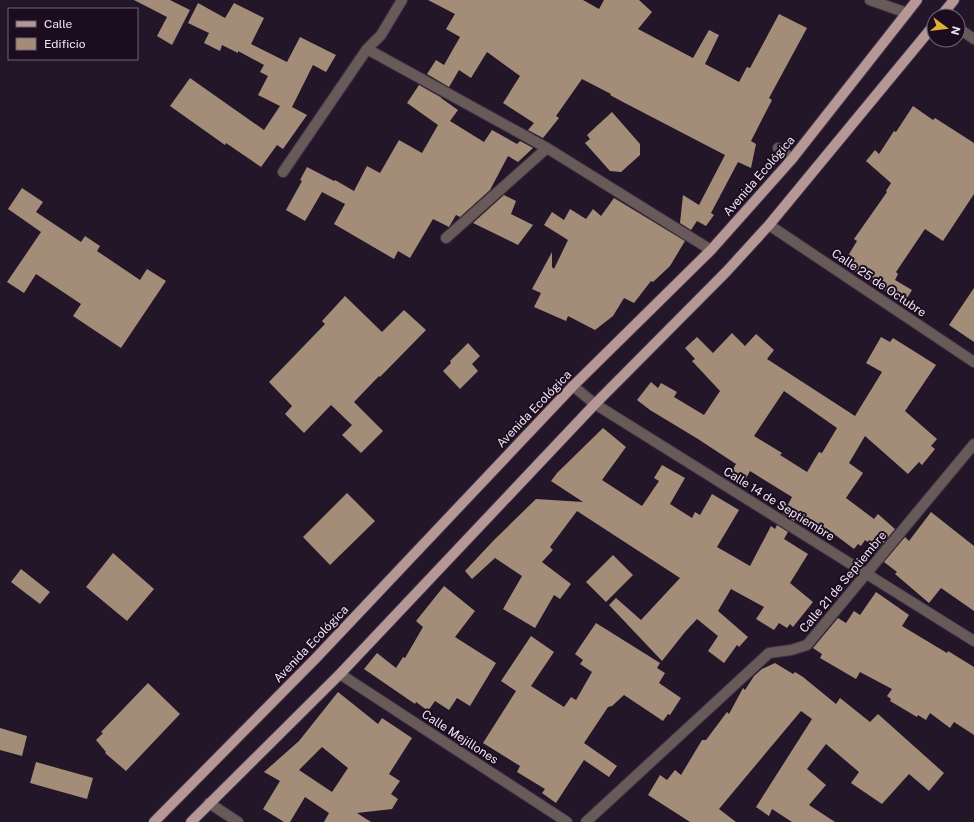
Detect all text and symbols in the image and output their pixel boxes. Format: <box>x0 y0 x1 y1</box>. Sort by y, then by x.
legend <box>8 8 138 60</box>
north arrow <box>926 8 966 48</box>
text: Calle <box>44 17 73 31</box>
text: N <box>949 25 963 36</box>
text: Edificio <box>44 37 86 51</box>
street label: Avenida Ecológica <box>720 133 798 219</box>
street label: Calle 25 de Octubre <box>829 246 929 320</box>
street label: Avenida Ecológica <box>494 368 574 450</box>
street label: Calle 14 de Septiembre <box>721 464 837 544</box>
street label: Calle 21 de Septiembre <box>797 528 890 635</box>
street label: Avenida Ecológica <box>271 603 351 685</box>
street label: Calle Mejillones <box>419 707 501 767</box>

